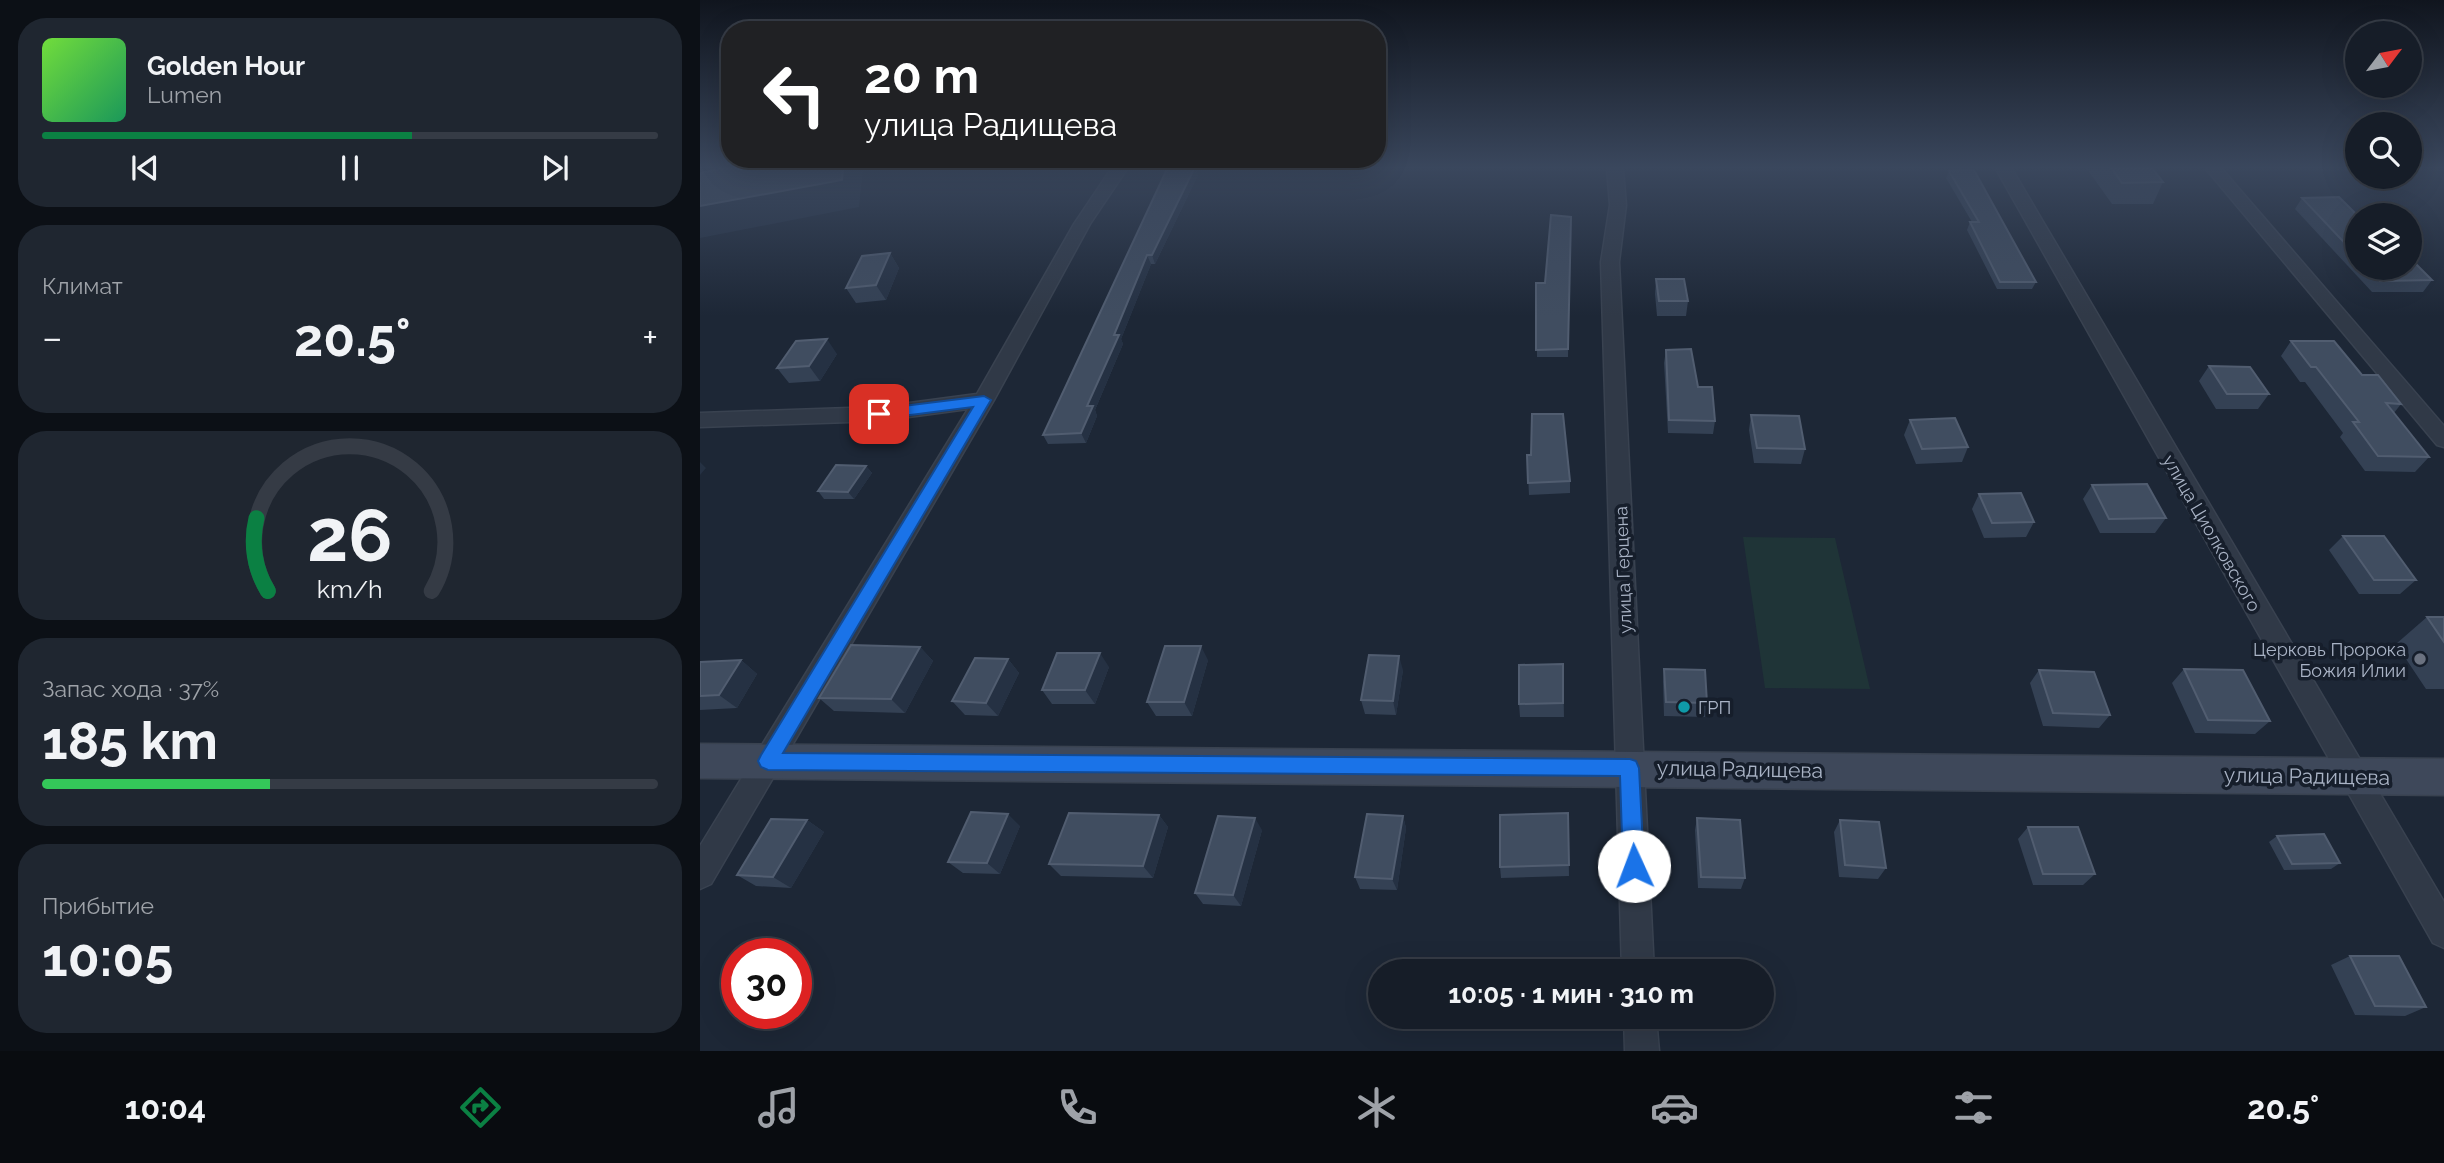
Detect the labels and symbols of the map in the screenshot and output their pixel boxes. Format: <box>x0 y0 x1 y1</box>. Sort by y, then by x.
north arrow <box>2345 21 2422 98</box>
pin <box>849 384 909 444</box>
street label: улица Циолковского <box>2159 451 2265 615</box>
street label: улица Герцена <box>1610 506 1636 634</box>
place label: Церковь Пророка Божия Илии <box>2253 639 2406 681</box>
marker: Церковь Пророка Божия Илии <box>2412 651 2428 667</box>
place label: ГРП <box>1698 697 1731 718</box>
marker: ГРП <box>1676 699 1692 715</box>
street label: улица Радищева <box>1657 755 1823 783</box>
street label: улица Радищева <box>2224 762 2390 790</box>
position arrow <box>1597 829 1671 903</box>
speed limit sign: 30 <box>721 938 812 1029</box>

